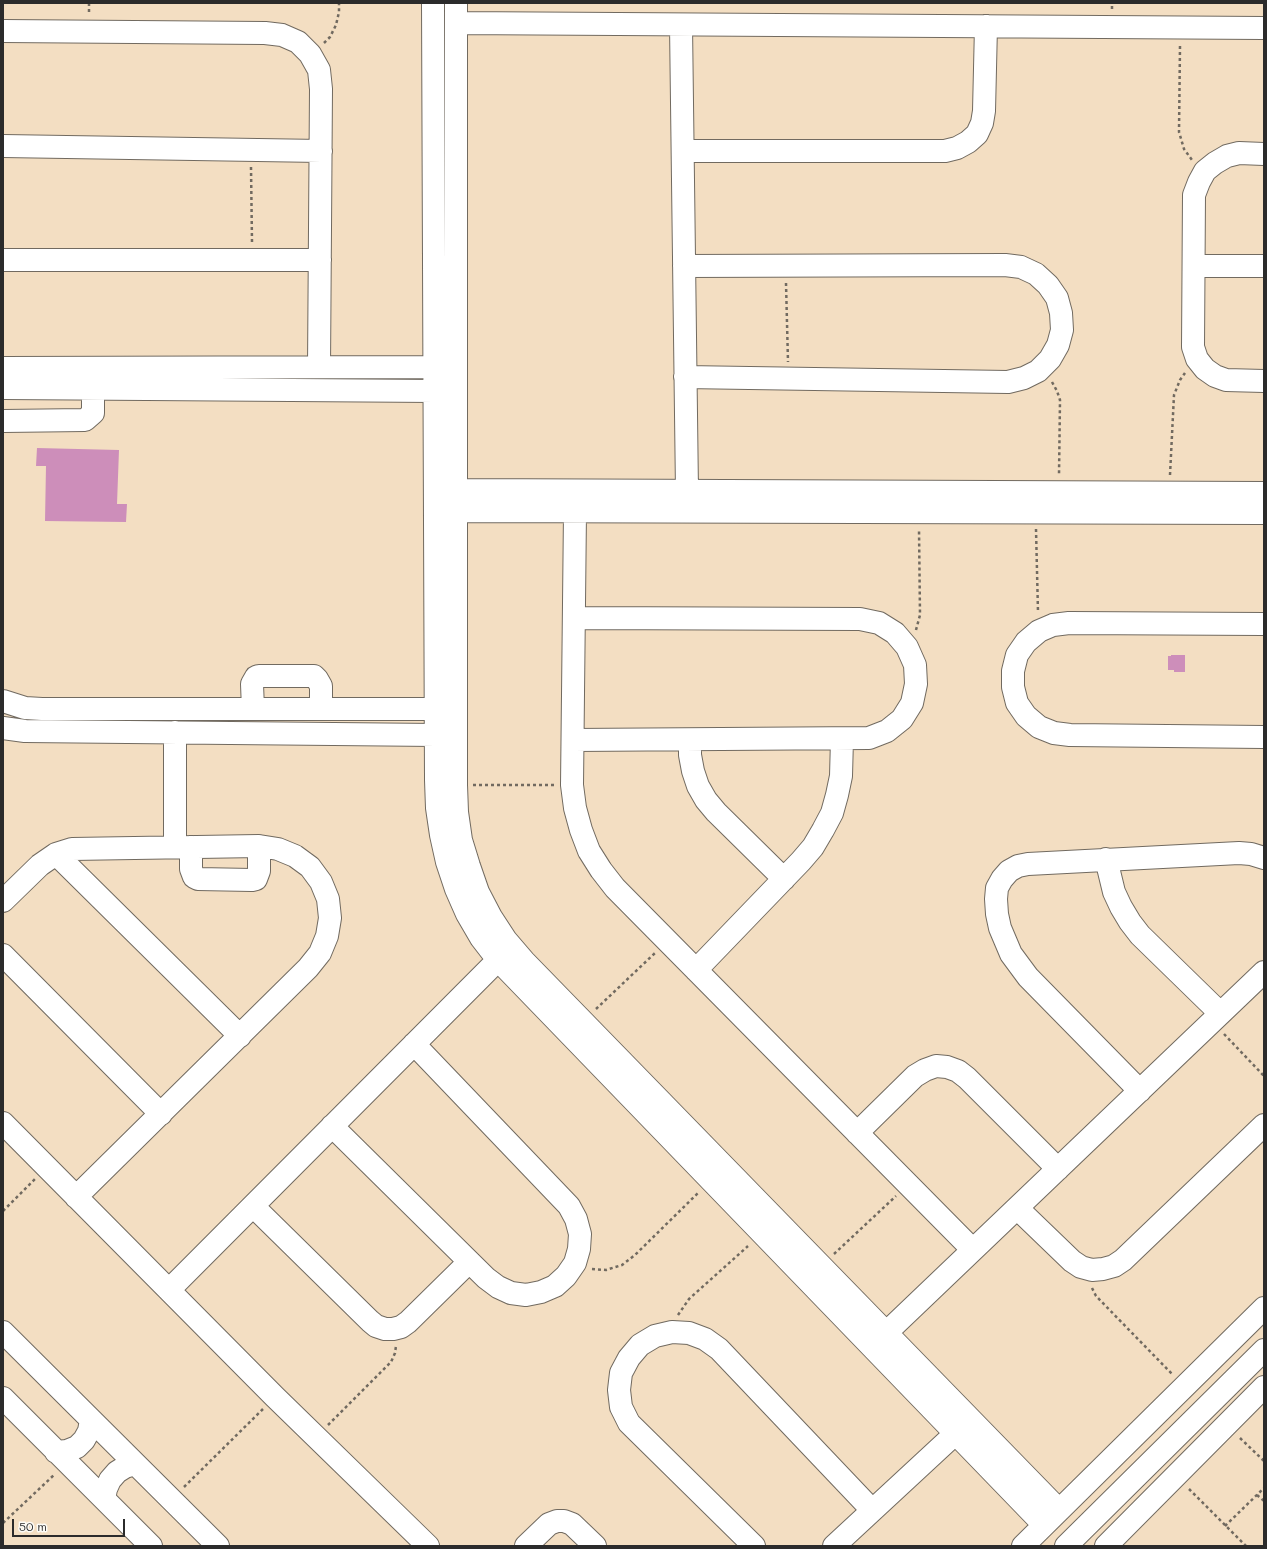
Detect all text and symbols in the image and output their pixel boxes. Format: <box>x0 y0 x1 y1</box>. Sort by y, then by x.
scale bar <box>14 1511 127 1537</box>
text: 50 m <box>19 1518 47 1534</box>

